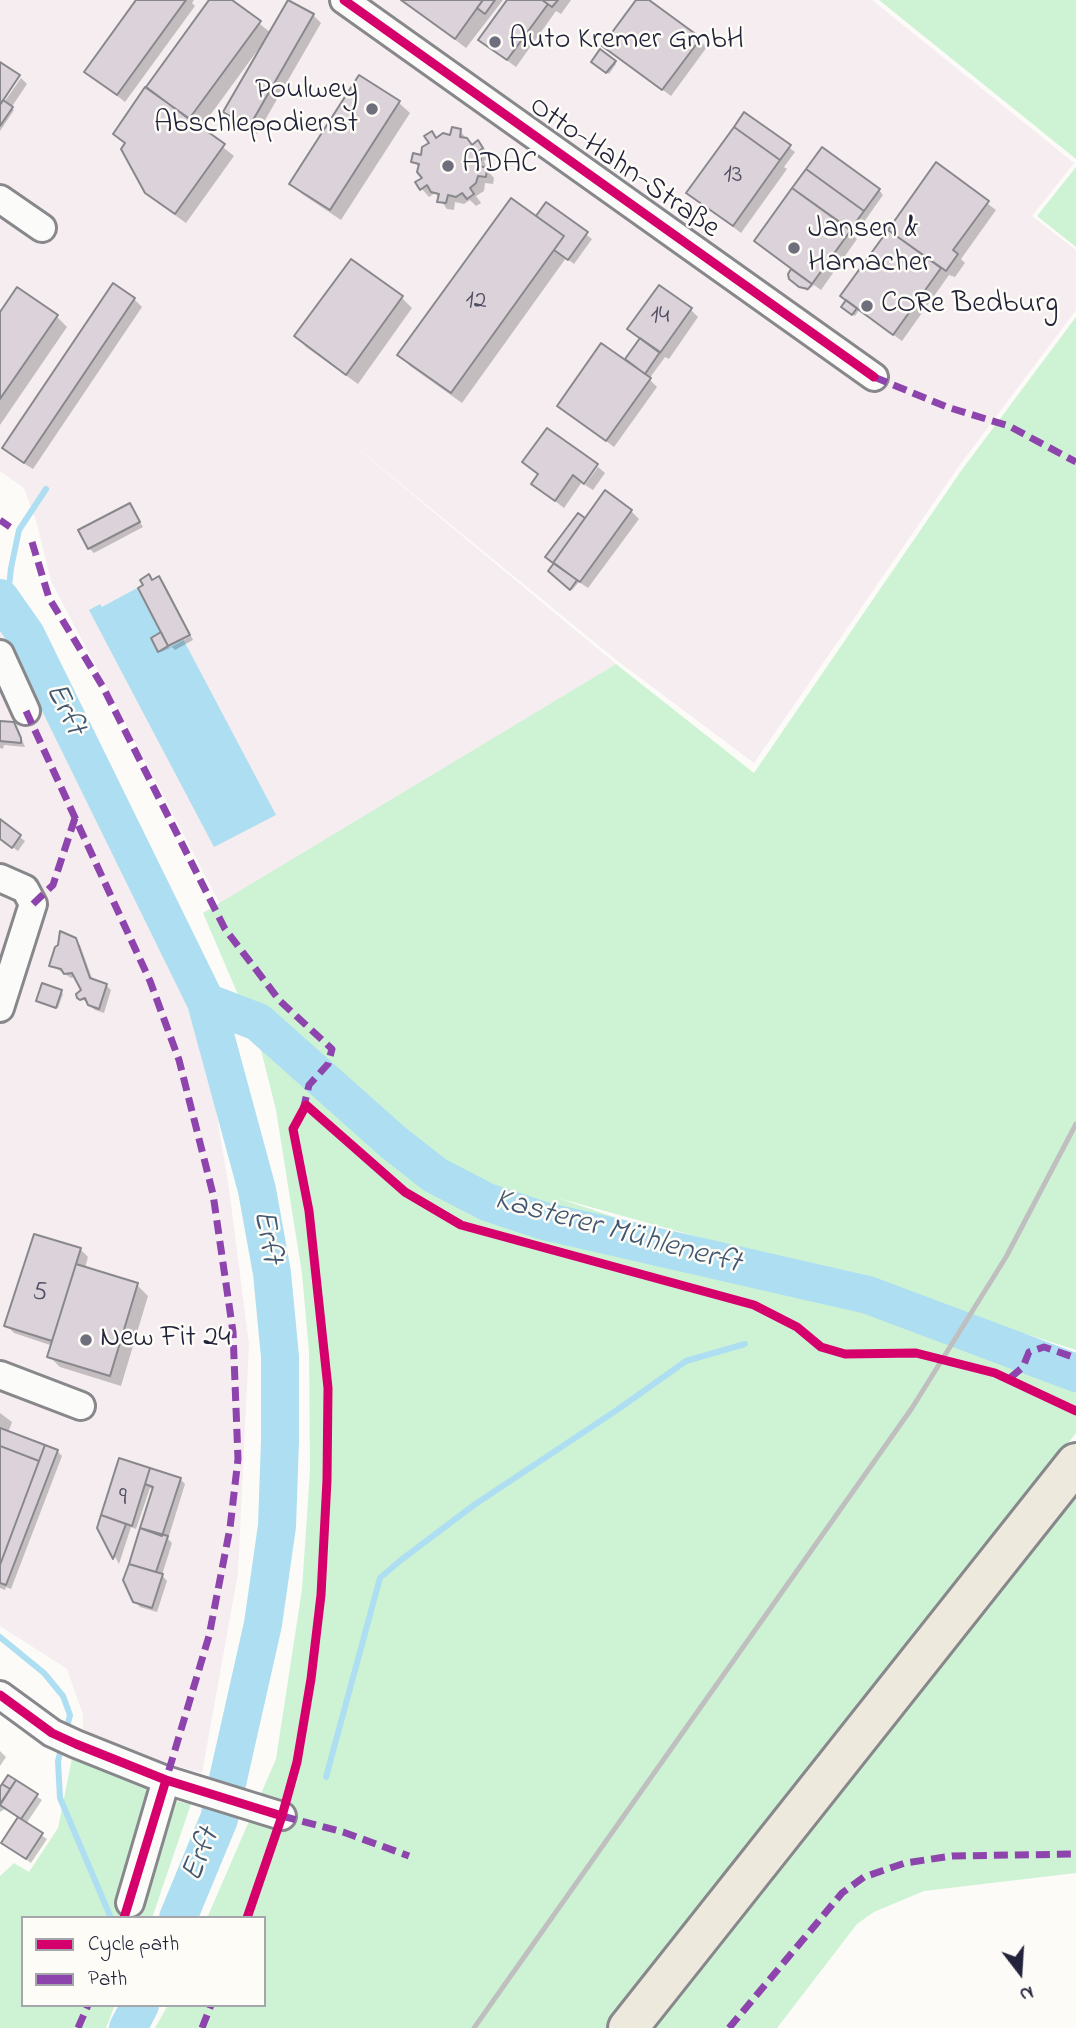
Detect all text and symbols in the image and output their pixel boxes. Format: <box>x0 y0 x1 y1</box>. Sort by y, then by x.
place label: Auto Kremer GmbH <box>509 24 744 60</box>
marker: Auto Kremer GmbH <box>487 34 503 50</box>
place label: Poulwey Abschleppdienst <box>154 74 358 144</box>
street label: Otto-Hahn-Straße <box>521 90 725 248</box>
marker: Poulwey Abschleppdienst <box>364 101 380 117</box>
place label: ADAC <box>462 148 537 184</box>
marker: ADAC <box>440 158 456 174</box>
house number: 13 <box>723 161 743 193</box>
place label: Jansen & Hamacher <box>808 213 931 284</box>
marker: Jansen & Hamacher <box>786 240 802 256</box>
house number: 12 <box>465 287 487 319</box>
place label: CORe Bedburg <box>881 288 1058 324</box>
marker: CORe Bedburg <box>859 298 875 314</box>
house number: 14 <box>651 302 669 334</box>
water label: Erft <box>34 677 92 743</box>
water label: Kasterer Mühlenerft <box>490 1183 744 1285</box>
water label: Erft <box>241 1207 289 1267</box>
house number: 5 <box>33 1279 47 1311</box>
place label: New Fit 24 <box>100 1322 231 1358</box>
marker: New Fit 24 <box>78 1332 94 1348</box>
house number: 9 <box>119 1484 127 1516</box>
water label: Erft <box>175 1824 231 1888</box>
legend <box>21 1916 266 2007</box>
text: Cycle path <box>88 1930 179 1960</box>
north arrow <box>985 1937 1055 2007</box>
text: Path <box>88 1965 127 1995</box>
text: N <box>1016 1978 1036 2007</box>

